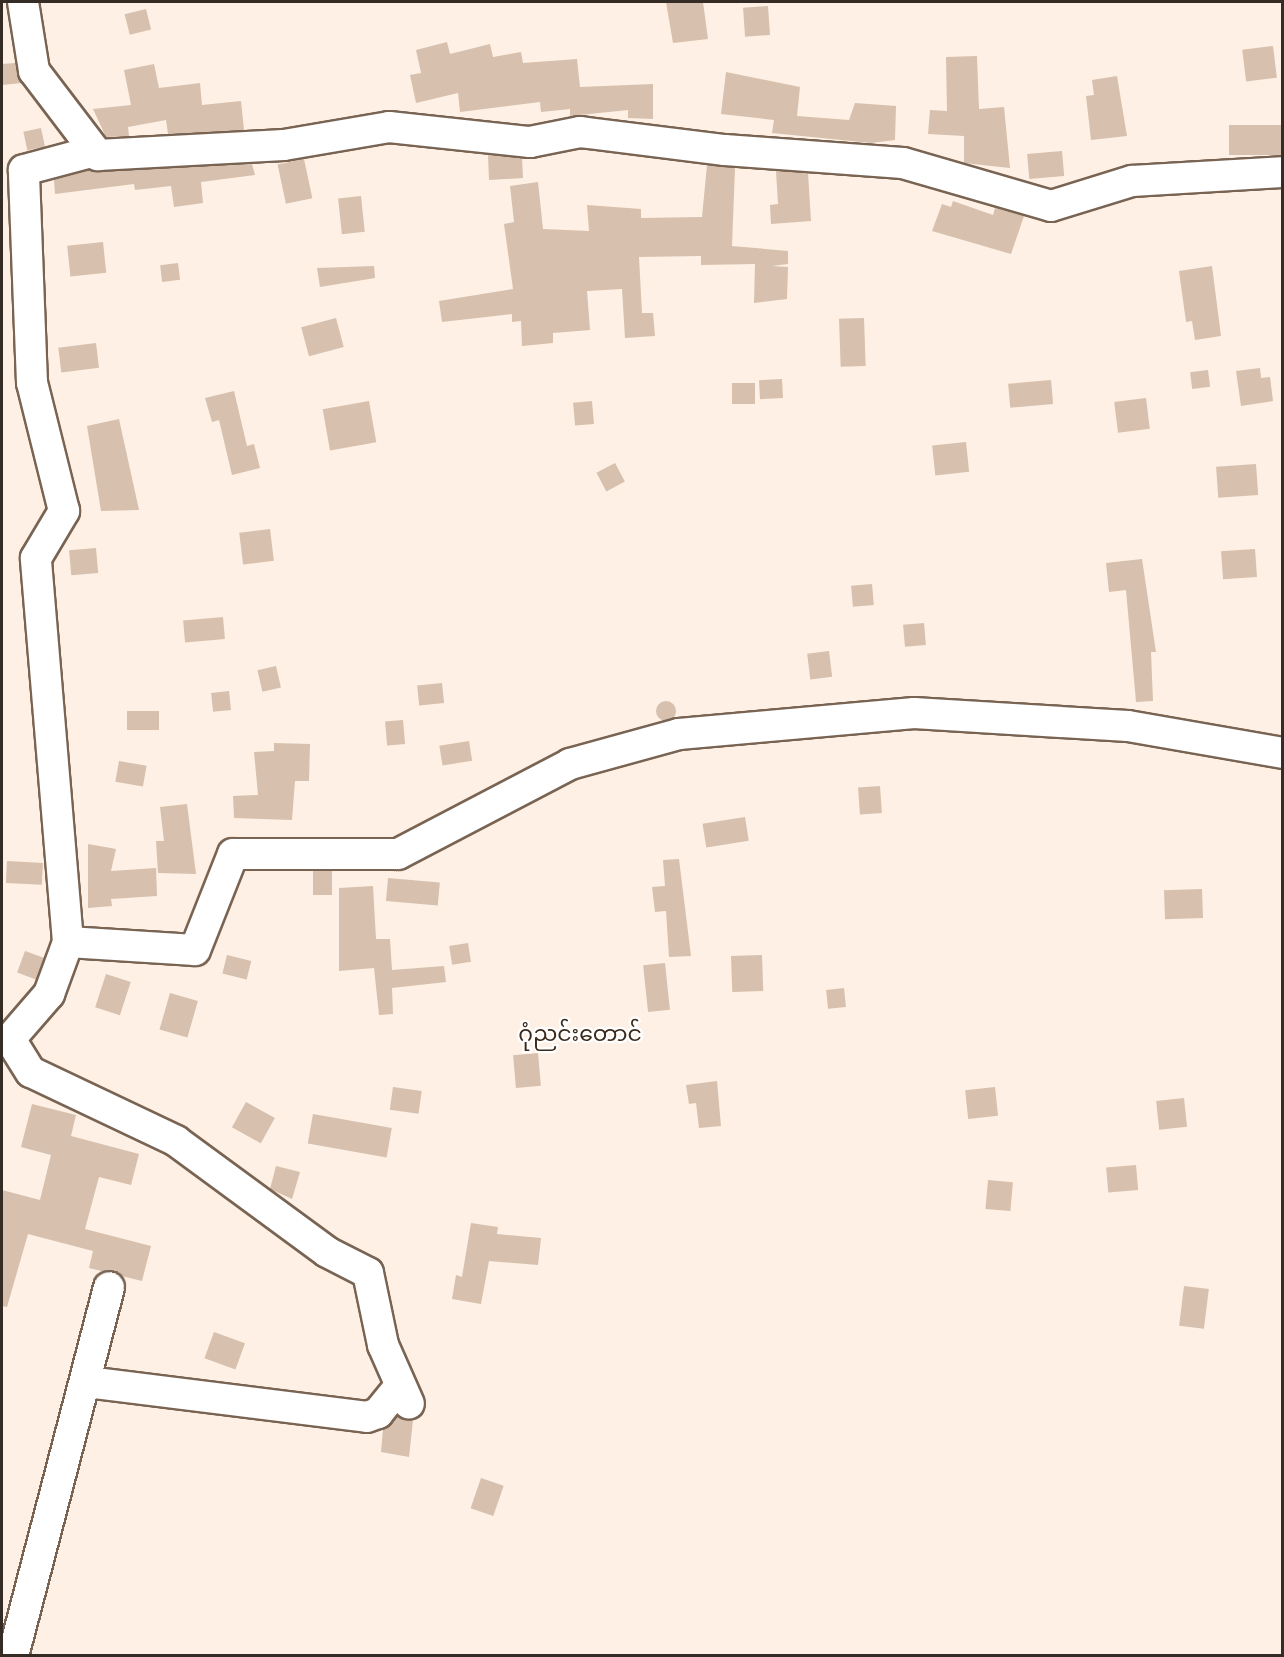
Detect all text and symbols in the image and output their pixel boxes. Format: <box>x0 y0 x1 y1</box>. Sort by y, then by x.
district label: ဂုံညင်းတောင် <box>518 1021 642 1047</box>

